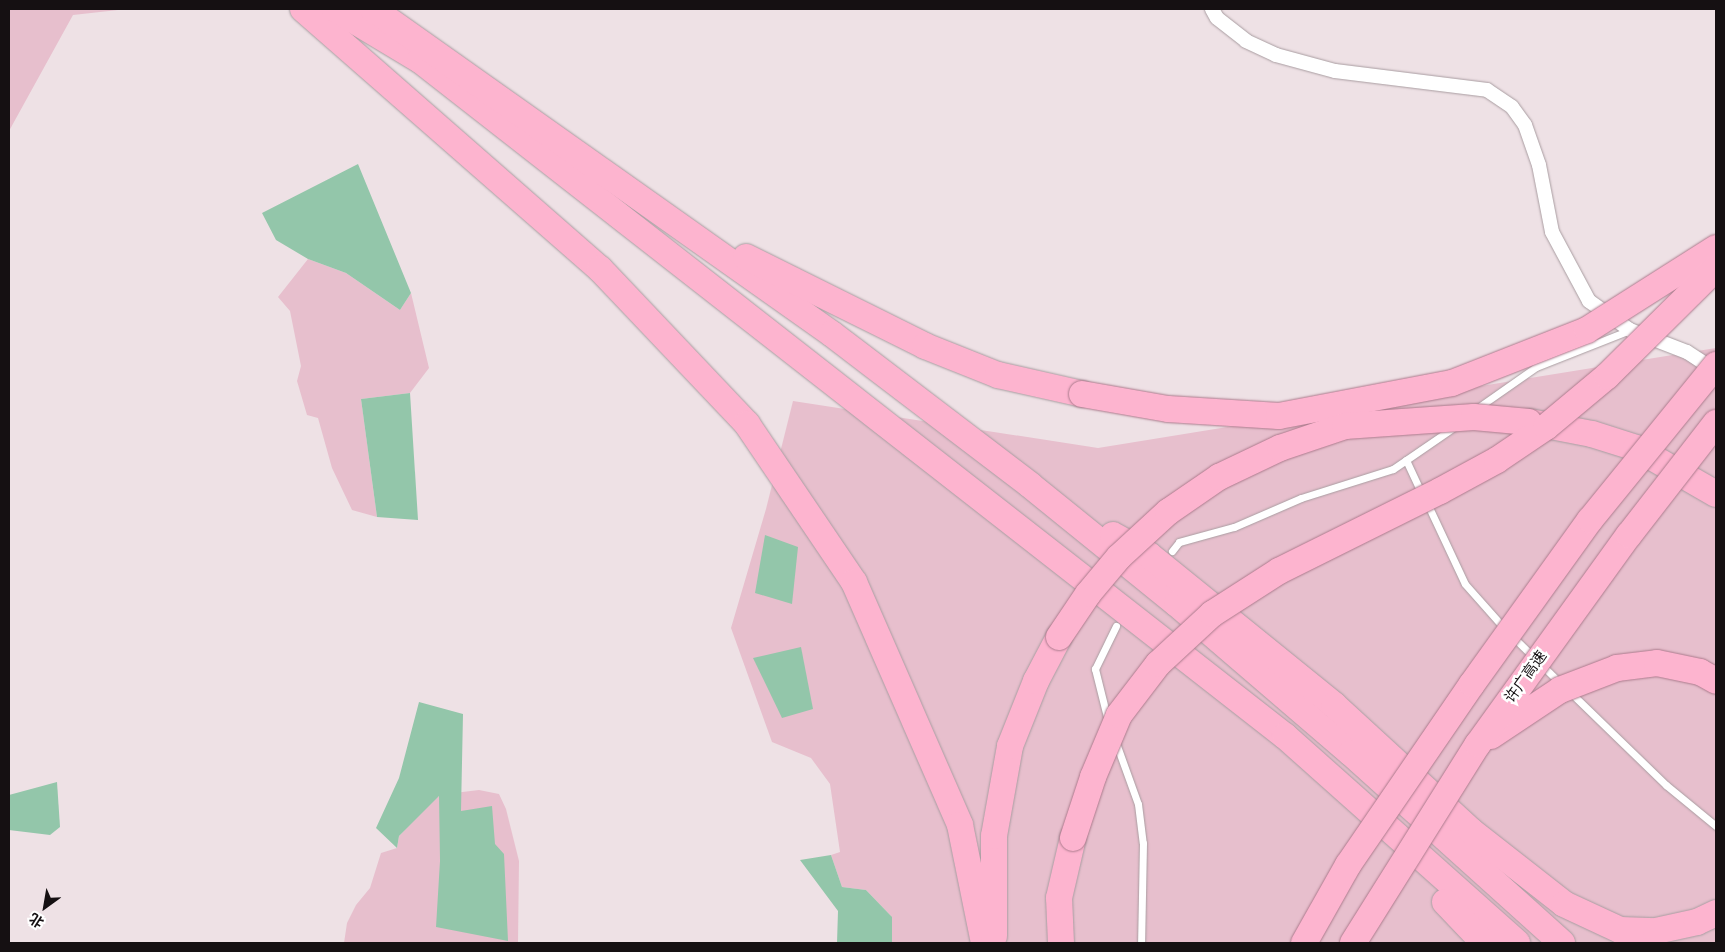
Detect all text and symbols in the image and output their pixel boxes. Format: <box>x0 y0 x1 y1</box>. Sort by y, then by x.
street label: 许广高速 <box>1501 647 1551 707</box>
north arrow <box>20 882 70 932</box>
text: 北 <box>26 909 47 931</box>

